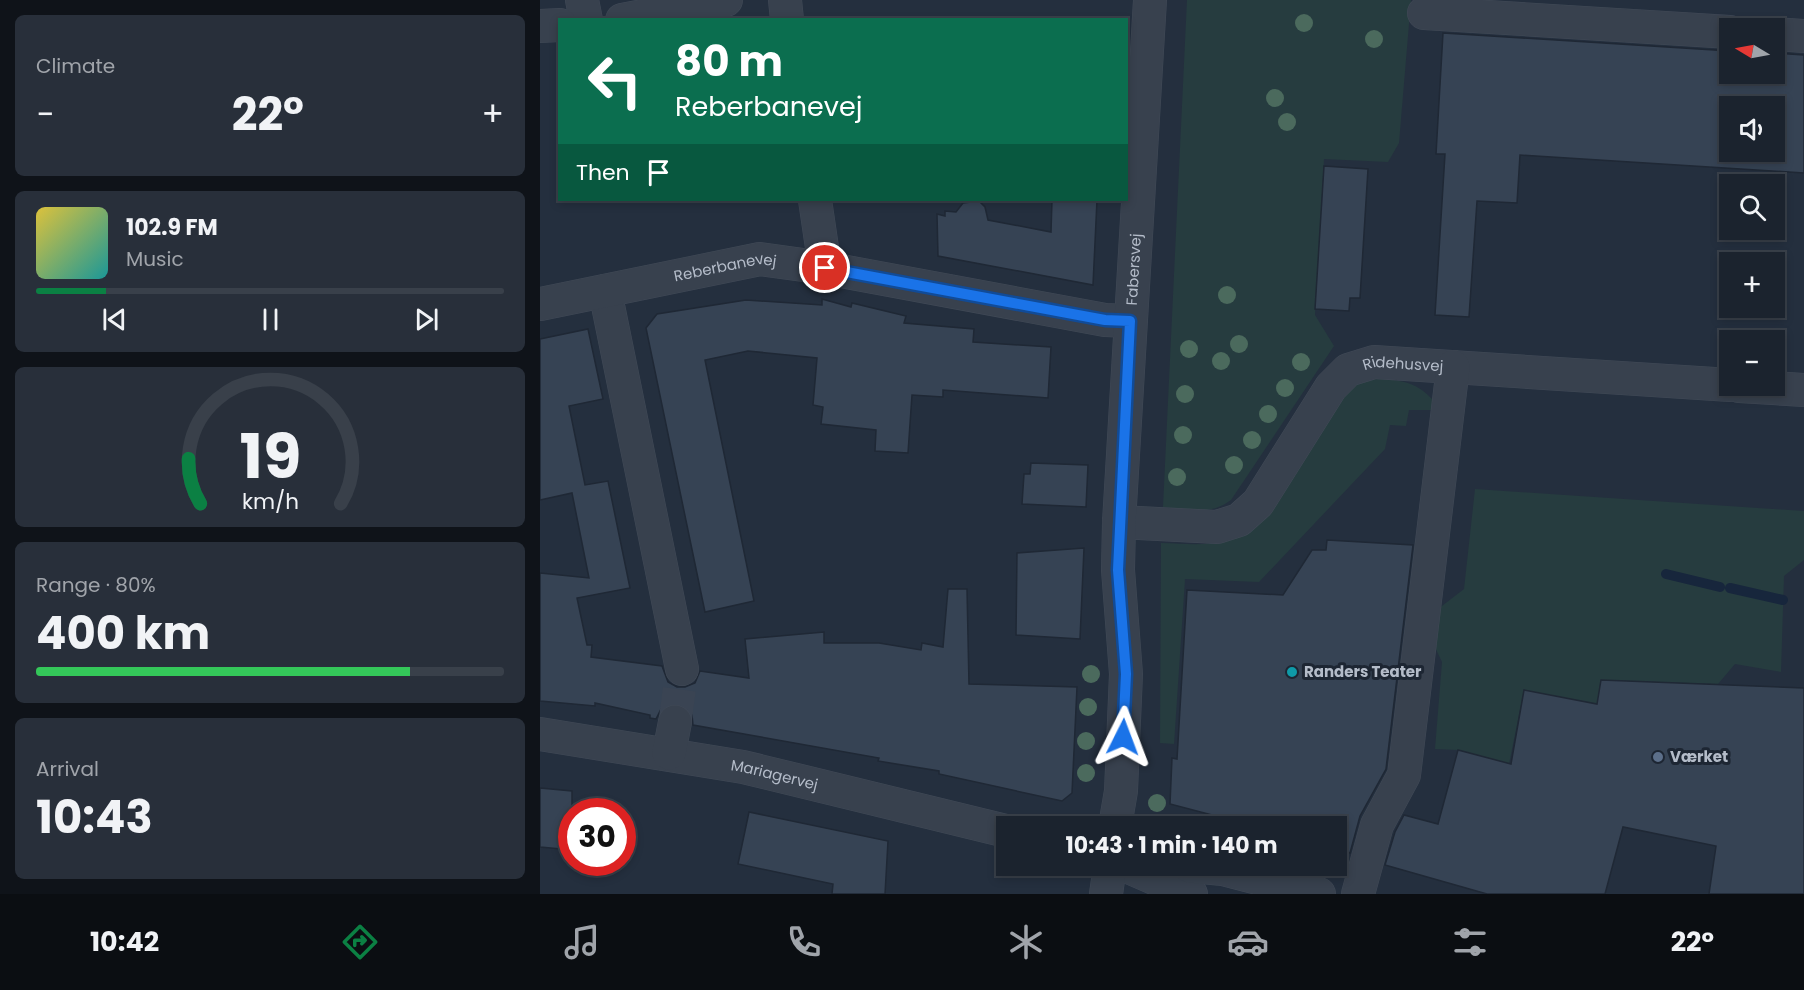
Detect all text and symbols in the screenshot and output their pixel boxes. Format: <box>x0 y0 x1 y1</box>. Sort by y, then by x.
north arrow <box>1719 18 1785 84</box>
map controls <box>1719 18 1785 396</box>
text: 80 m <box>675 32 783 91</box>
icon: left <box>576 42 654 120</box>
text: Climate <box>36 52 115 80</box>
text: 22° <box>232 83 304 146</box>
text: Reberbanevej <box>675 88 862 125</box>
text: − <box>36 91 54 138</box>
text: + <box>481 91 504 138</box>
button: sound <box>1719 96 1785 162</box>
icon: arrive <box>642 156 675 189</box>
text: Then <box>576 157 630 188</box>
button: search <box>1719 174 1785 240</box>
text: 102.9 FM <box>126 212 218 243</box>
street label: Fabersvej <box>1121 233 1146 306</box>
pin <box>799 242 850 293</box>
text: Music <box>126 245 184 273</box>
street label: Reberbanevej <box>672 247 778 286</box>
icon: arrive <box>808 251 841 284</box>
button: + <box>1719 252 1785 318</box>
icon: previous <box>98 303 131 336</box>
icon: pause <box>254 303 287 336</box>
icon: next <box>410 303 443 336</box>
button: − <box>1719 330 1785 396</box>
street label: Ridehusvej <box>1360 351 1444 376</box>
text: 19 <box>239 412 301 500</box>
text: km/h <box>241 486 299 517</box>
text: Range · 80% <box>36 571 156 599</box>
text: 400 km <box>36 602 210 665</box>
place label: Randers Teater <box>1304 661 1422 682</box>
marker: Randers Teater <box>1285 665 1299 679</box>
position arrow <box>1091 705 1155 769</box>
place label: Værket <box>1670 746 1728 767</box>
marker: Værket <box>1651 750 1665 764</box>
street label: Mariagervej <box>729 754 820 795</box>
text: Arrival <box>36 755 99 783</box>
text: 10:43 <box>36 786 153 849</box>
speed limit sign: 30 <box>558 798 636 876</box>
text: 10:43 · 1 min · 140 m <box>1066 830 1277 861</box>
icon: directions <box>339 921 381 963</box>
icon: music <box>561 921 603 963</box>
icon: phone <box>783 921 825 963</box>
icon: climate <box>1005 921 1047 963</box>
icon: car <box>1227 921 1269 963</box>
icon: filters <box>1449 921 1491 963</box>
text: 10:42 <box>90 923 159 960</box>
text: 22° <box>1671 923 1714 960</box>

